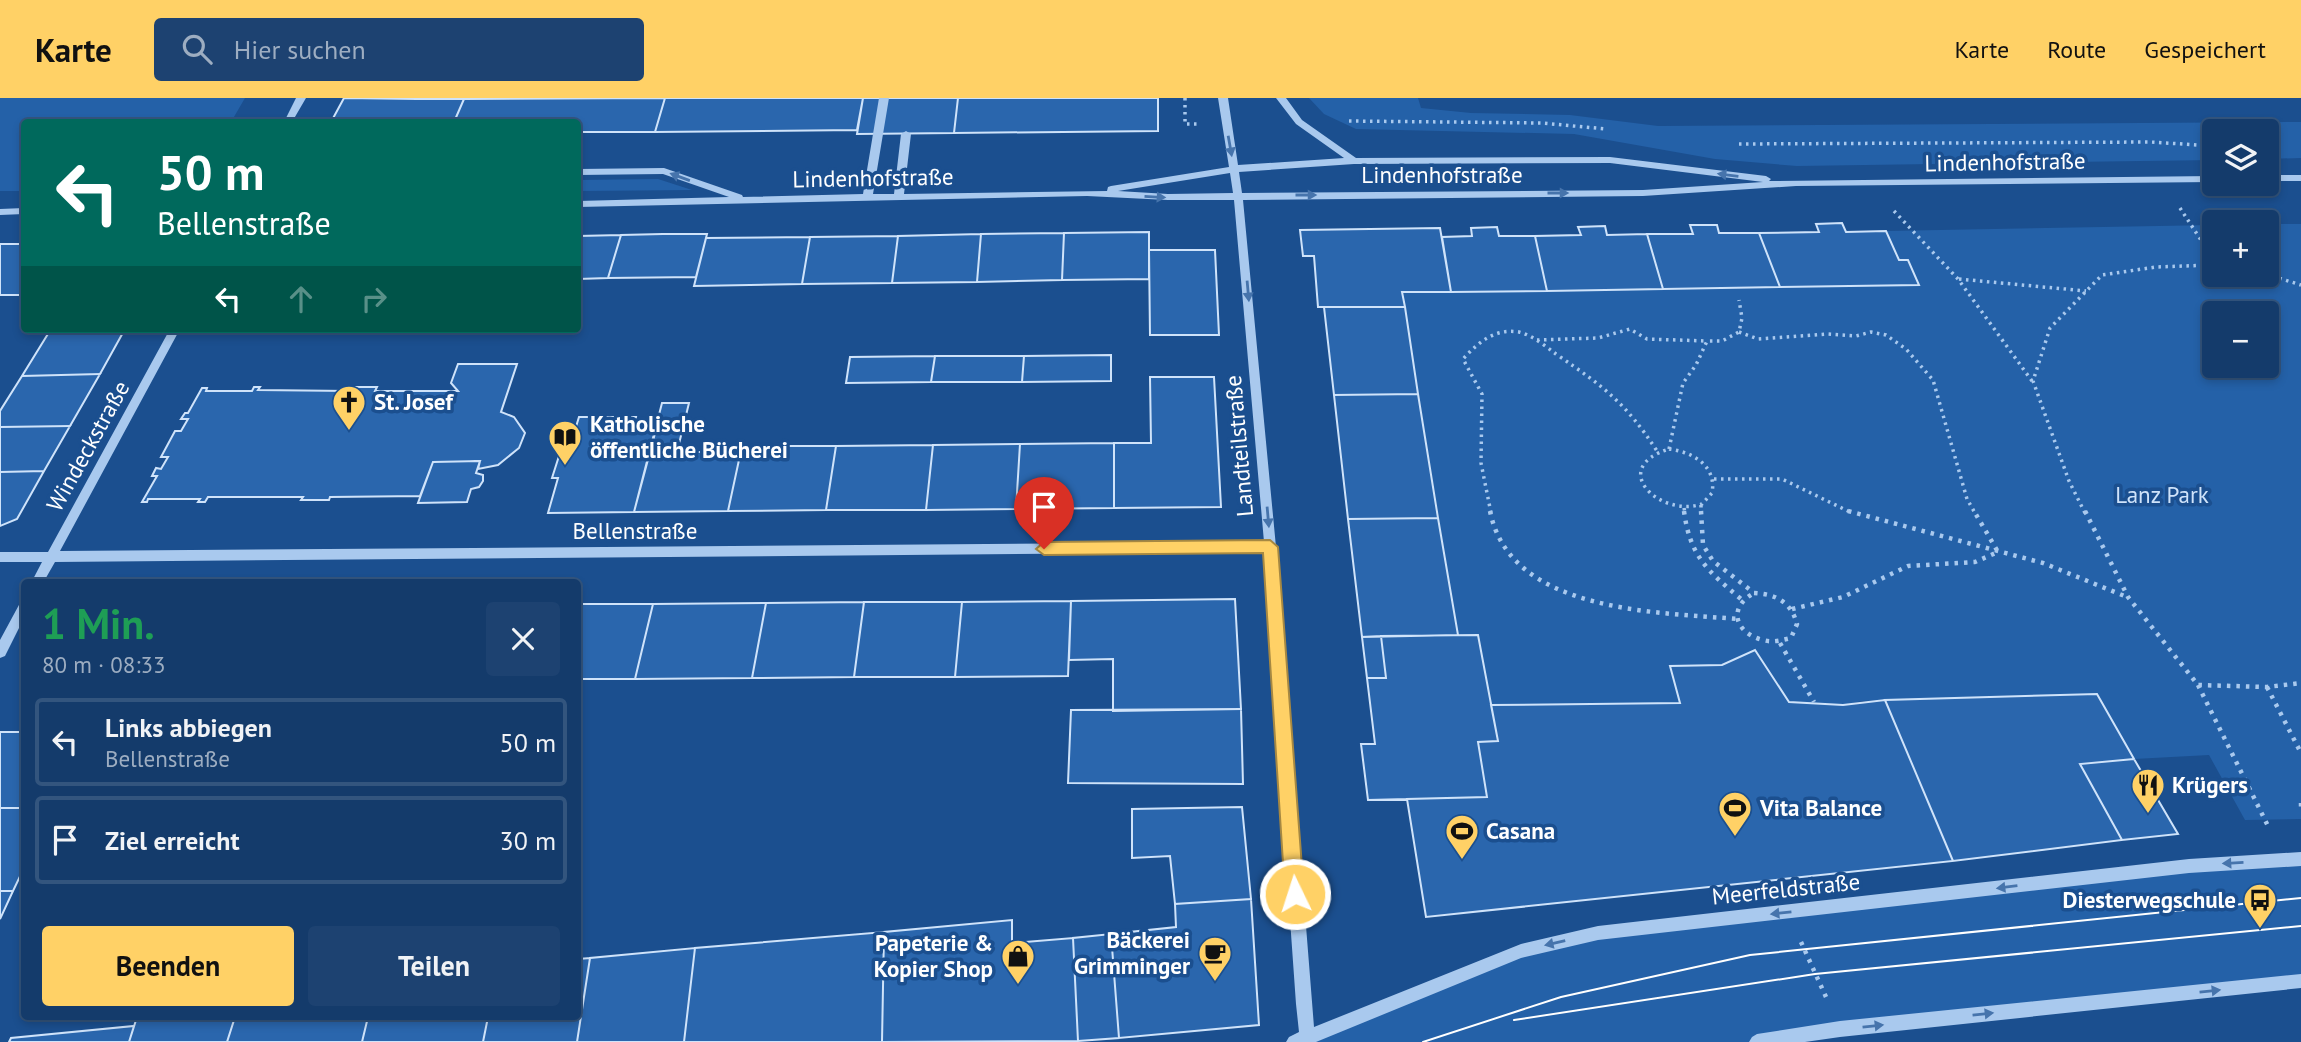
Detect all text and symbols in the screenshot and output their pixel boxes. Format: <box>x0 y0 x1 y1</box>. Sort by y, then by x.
search box <box>154 18 644 81</box>
text: Karte <box>35 28 112 71</box>
icon: search <box>178 30 216 68</box>
text: Hier suchen <box>234 33 366 66</box>
text: Karte <box>1954 34 2009 65</box>
text: Route <box>2047 34 2106 65</box>
text: Gespeichert <box>2144 34 2266 65</box>
map controls <box>2202 119 2279 378</box>
button: layers <box>2202 119 2279 196</box>
one-way arrow <box>1225 135 1236 157</box>
text: 50 m <box>157 140 264 204</box>
street label: Lindenhofstraße <box>1924 146 2086 177</box>
icon: left <box>42 147 133 238</box>
street label: Lindenhofstraße <box>1361 160 1523 189</box>
street label: Lindenhofstraße <box>792 162 954 193</box>
one-way arrow <box>1717 169 1739 180</box>
one-way arrow <box>670 171 691 182</box>
one-way arrow <box>1547 187 1569 199</box>
one-way arrow <box>1295 189 1317 201</box>
one-way arrow <box>1144 191 1166 202</box>
text: Bellenstraße <box>157 202 331 244</box>
button: + <box>2202 210 2279 287</box>
icon: left <box>209 280 247 318</box>
icon: ahead <box>282 280 320 318</box>
icon: right <box>355 280 393 318</box>
one-way arrow <box>1243 280 1254 302</box>
button: − <box>2202 301 2279 378</box>
street label: Landteilstraße <box>1218 374 1259 518</box>
street label: Windeckstraße <box>40 375 135 516</box>
church icon: St. Josef <box>330 383 368 432</box>
place label: St. Josef <box>374 387 455 416</box>
place label: Katholische öffentliche Bücherei <box>590 409 788 464</box>
library icon: Katholische öffentliche Bücherei <box>546 418 584 467</box>
pin <box>1014 477 1074 549</box>
park label: Lanz Park <box>2115 480 2209 509</box>
icon: arrive <box>1025 488 1063 526</box>
one-way arrow <box>1263 506 1274 528</box>
street label: Bellenstraße <box>573 516 697 545</box>
text: 1 Min. <box>42 596 155 651</box>
button: close <box>486 602 560 676</box>
text: 80 m · 08:33 <box>42 650 166 679</box>
text: Links abbiegen <box>105 711 272 744</box>
icon: left <box>46 723 84 761</box>
text: 50 m <box>500 726 556 759</box>
text: Bellenstraße <box>105 744 230 773</box>
restaurant icon: Krügers <box>2129 766 2167 815</box>
place label: Krügers <box>2172 770 2248 799</box>
sports icon: Vita Balance <box>1716 789 1754 838</box>
place label: Vita Balance <box>1759 793 1882 822</box>
sports icon: Casana <box>1443 812 1481 861</box>
place label: Casana <box>1486 816 1555 845</box>
icon: arrive <box>46 821 84 859</box>
text: Ziel erreicht <box>105 824 240 857</box>
text: 30 m <box>500 824 556 857</box>
position arrow <box>1258 857 1332 931</box>
one-way arrow <box>2222 858 2244 869</box>
street label: Meerfeldstraße <box>1710 866 1862 911</box>
one-way arrow <box>1996 881 2018 892</box>
bus stop icon: Diesterwegschule <box>2241 881 2279 930</box>
place label: Diesterwegschule <box>2063 885 2236 914</box>
one-way arrow <box>1769 907 1791 918</box>
place label: Bäckerei Grimminger <box>1074 925 1191 980</box>
button: Beenden <box>42 926 294 1006</box>
button: Teilen <box>308 926 560 1006</box>
place label: Papeterie & Kopier Shop <box>874 928 993 983</box>
cafe icon: Bäckerei Grimminger <box>1196 934 1234 983</box>
shop icon: Papeterie & Kopier Shop <box>999 937 1037 986</box>
one-way arrow <box>1544 938 1566 949</box>
one-way arrow <box>2199 985 2221 996</box>
one-way arrow <box>1973 1008 1995 1019</box>
one-way arrow <box>1862 1020 1884 1031</box>

